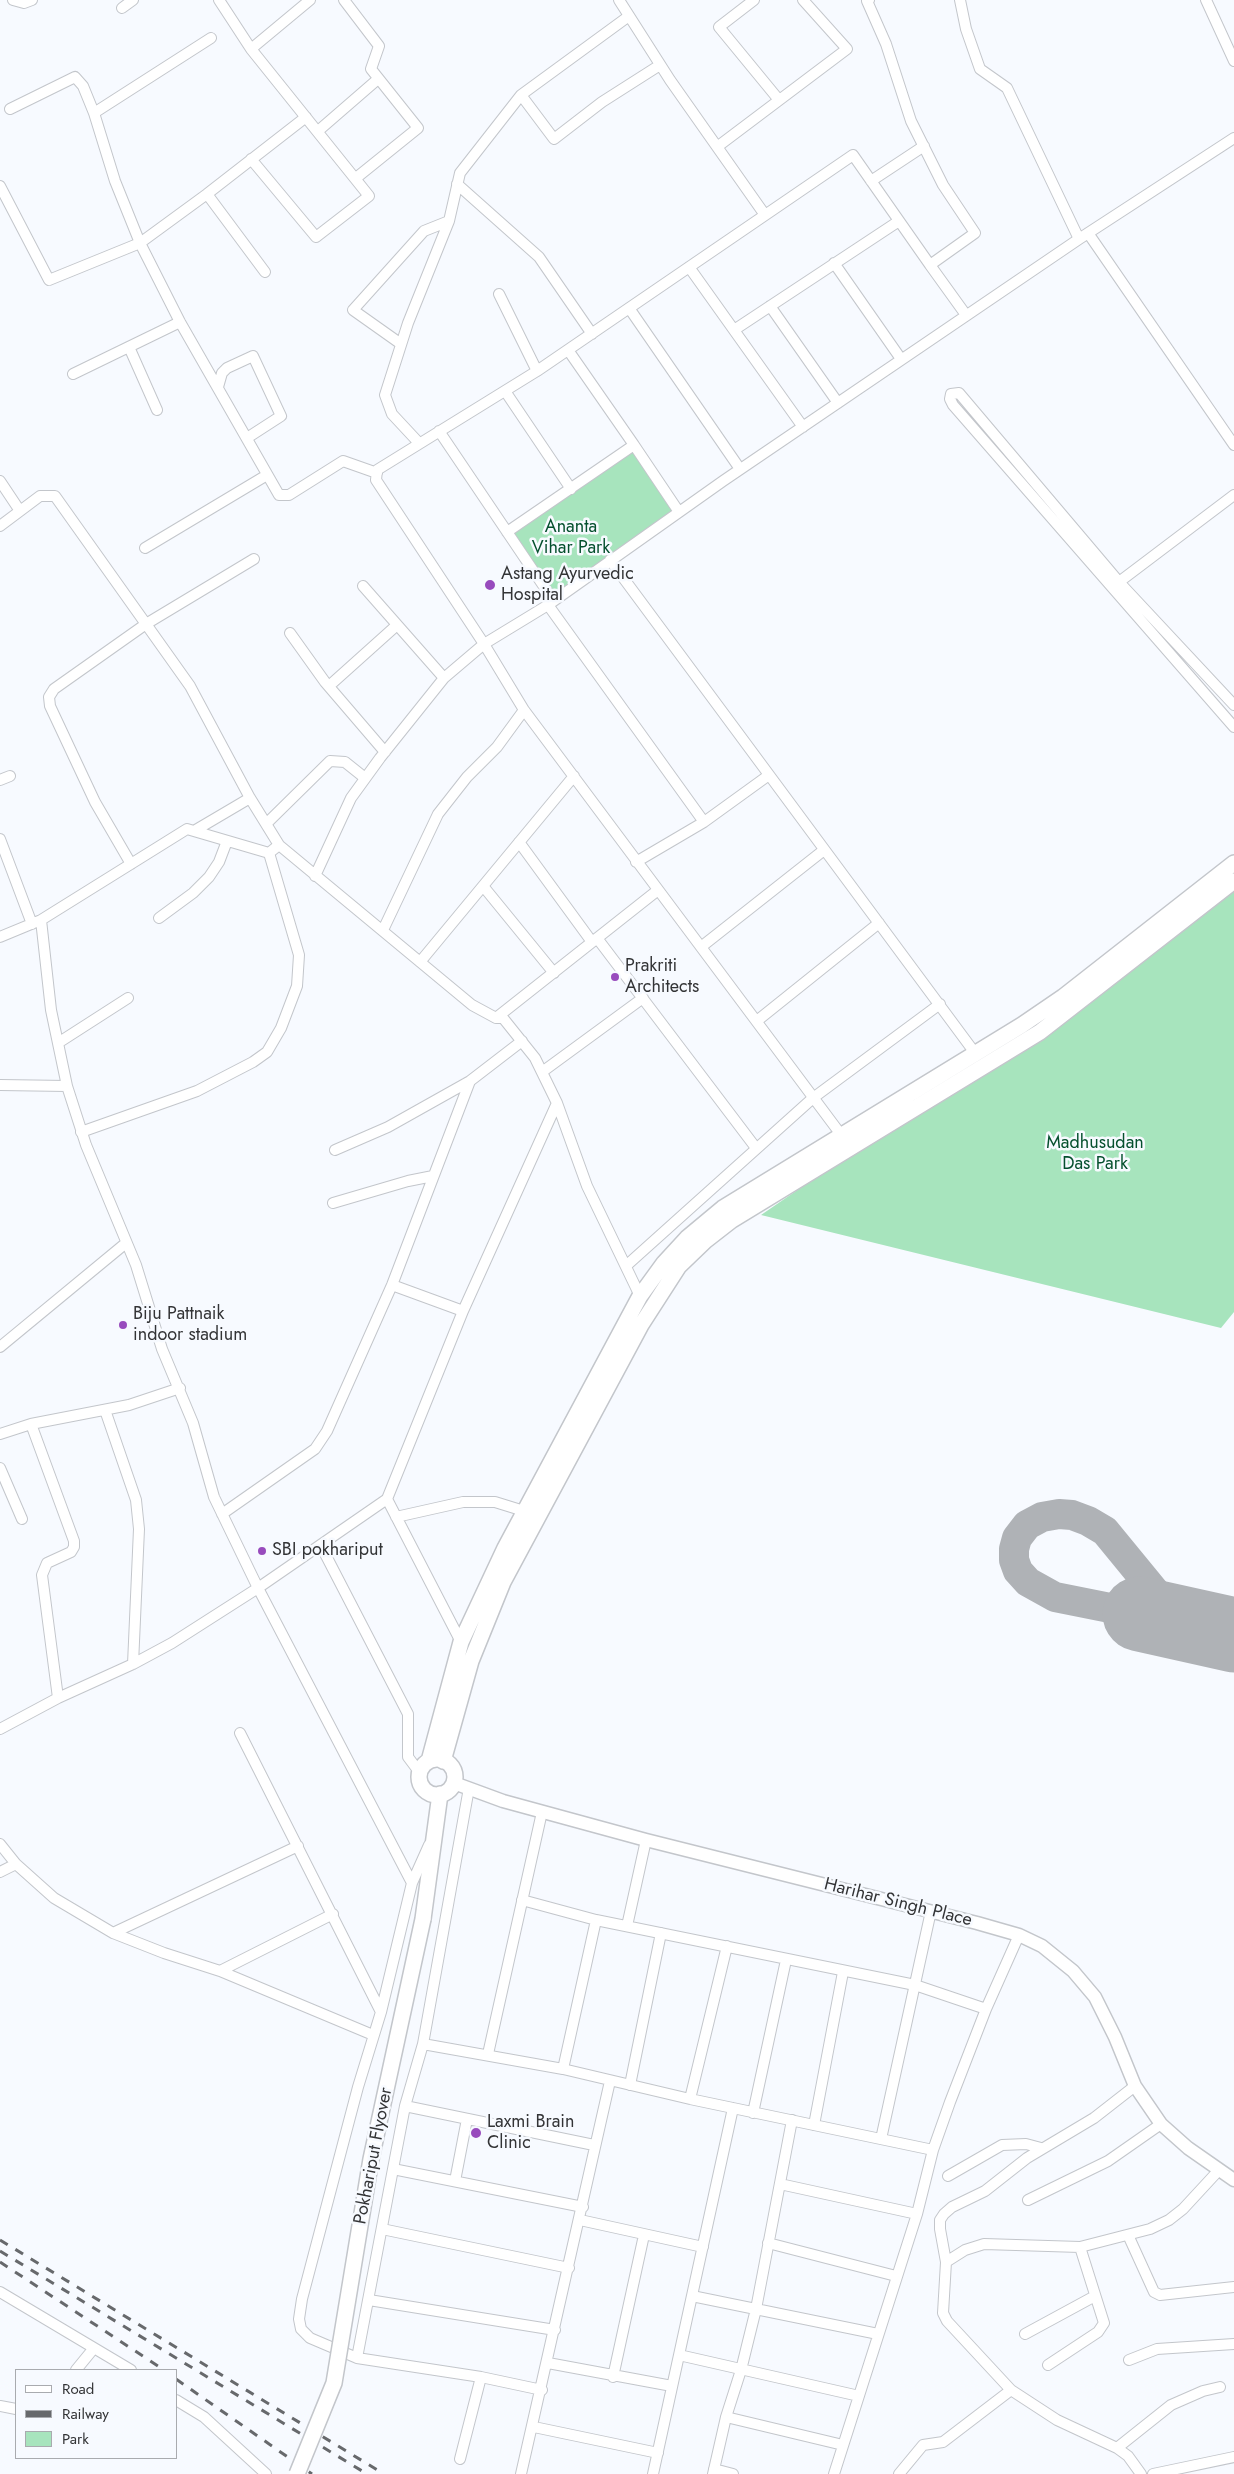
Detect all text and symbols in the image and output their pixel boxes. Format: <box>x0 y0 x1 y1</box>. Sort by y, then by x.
park label: Ananta Vihar Park <box>532 517 610 560</box>
place label: Astang Ayurvedic Hospital <box>501 564 634 606</box>
marker: Astang Ayurvedic Hospital <box>483 578 497 592</box>
place label: Prakriti Architects <box>625 956 699 999</box>
marker: Prakriti Architects <box>609 971 621 983</box>
park label: Madhusudan Das Park <box>1046 1133 1144 1176</box>
place label: Biju Pattnaik indoor stadium <box>133 1304 247 1346</box>
marker: Biju Pattnaik indoor stadium <box>117 1319 129 1331</box>
place label: SBI pokhariput <box>272 1540 383 1562</box>
marker: SBI pokhariput <box>256 1545 268 1557</box>
street label: Harihar Singh Place <box>822 1874 974 1932</box>
street label: Pokhariput Flyover <box>350 2086 398 2226</box>
place label: Laxmi Brain Clinic <box>487 2112 574 2154</box>
marker: Laxmi Brain Clinic <box>469 2126 483 2140</box>
legend <box>15 2369 178 2459</box>
text: Road <box>62 2378 94 2400</box>
text: Railway <box>62 2403 109 2425</box>
text: Park <box>62 2428 89 2450</box>

